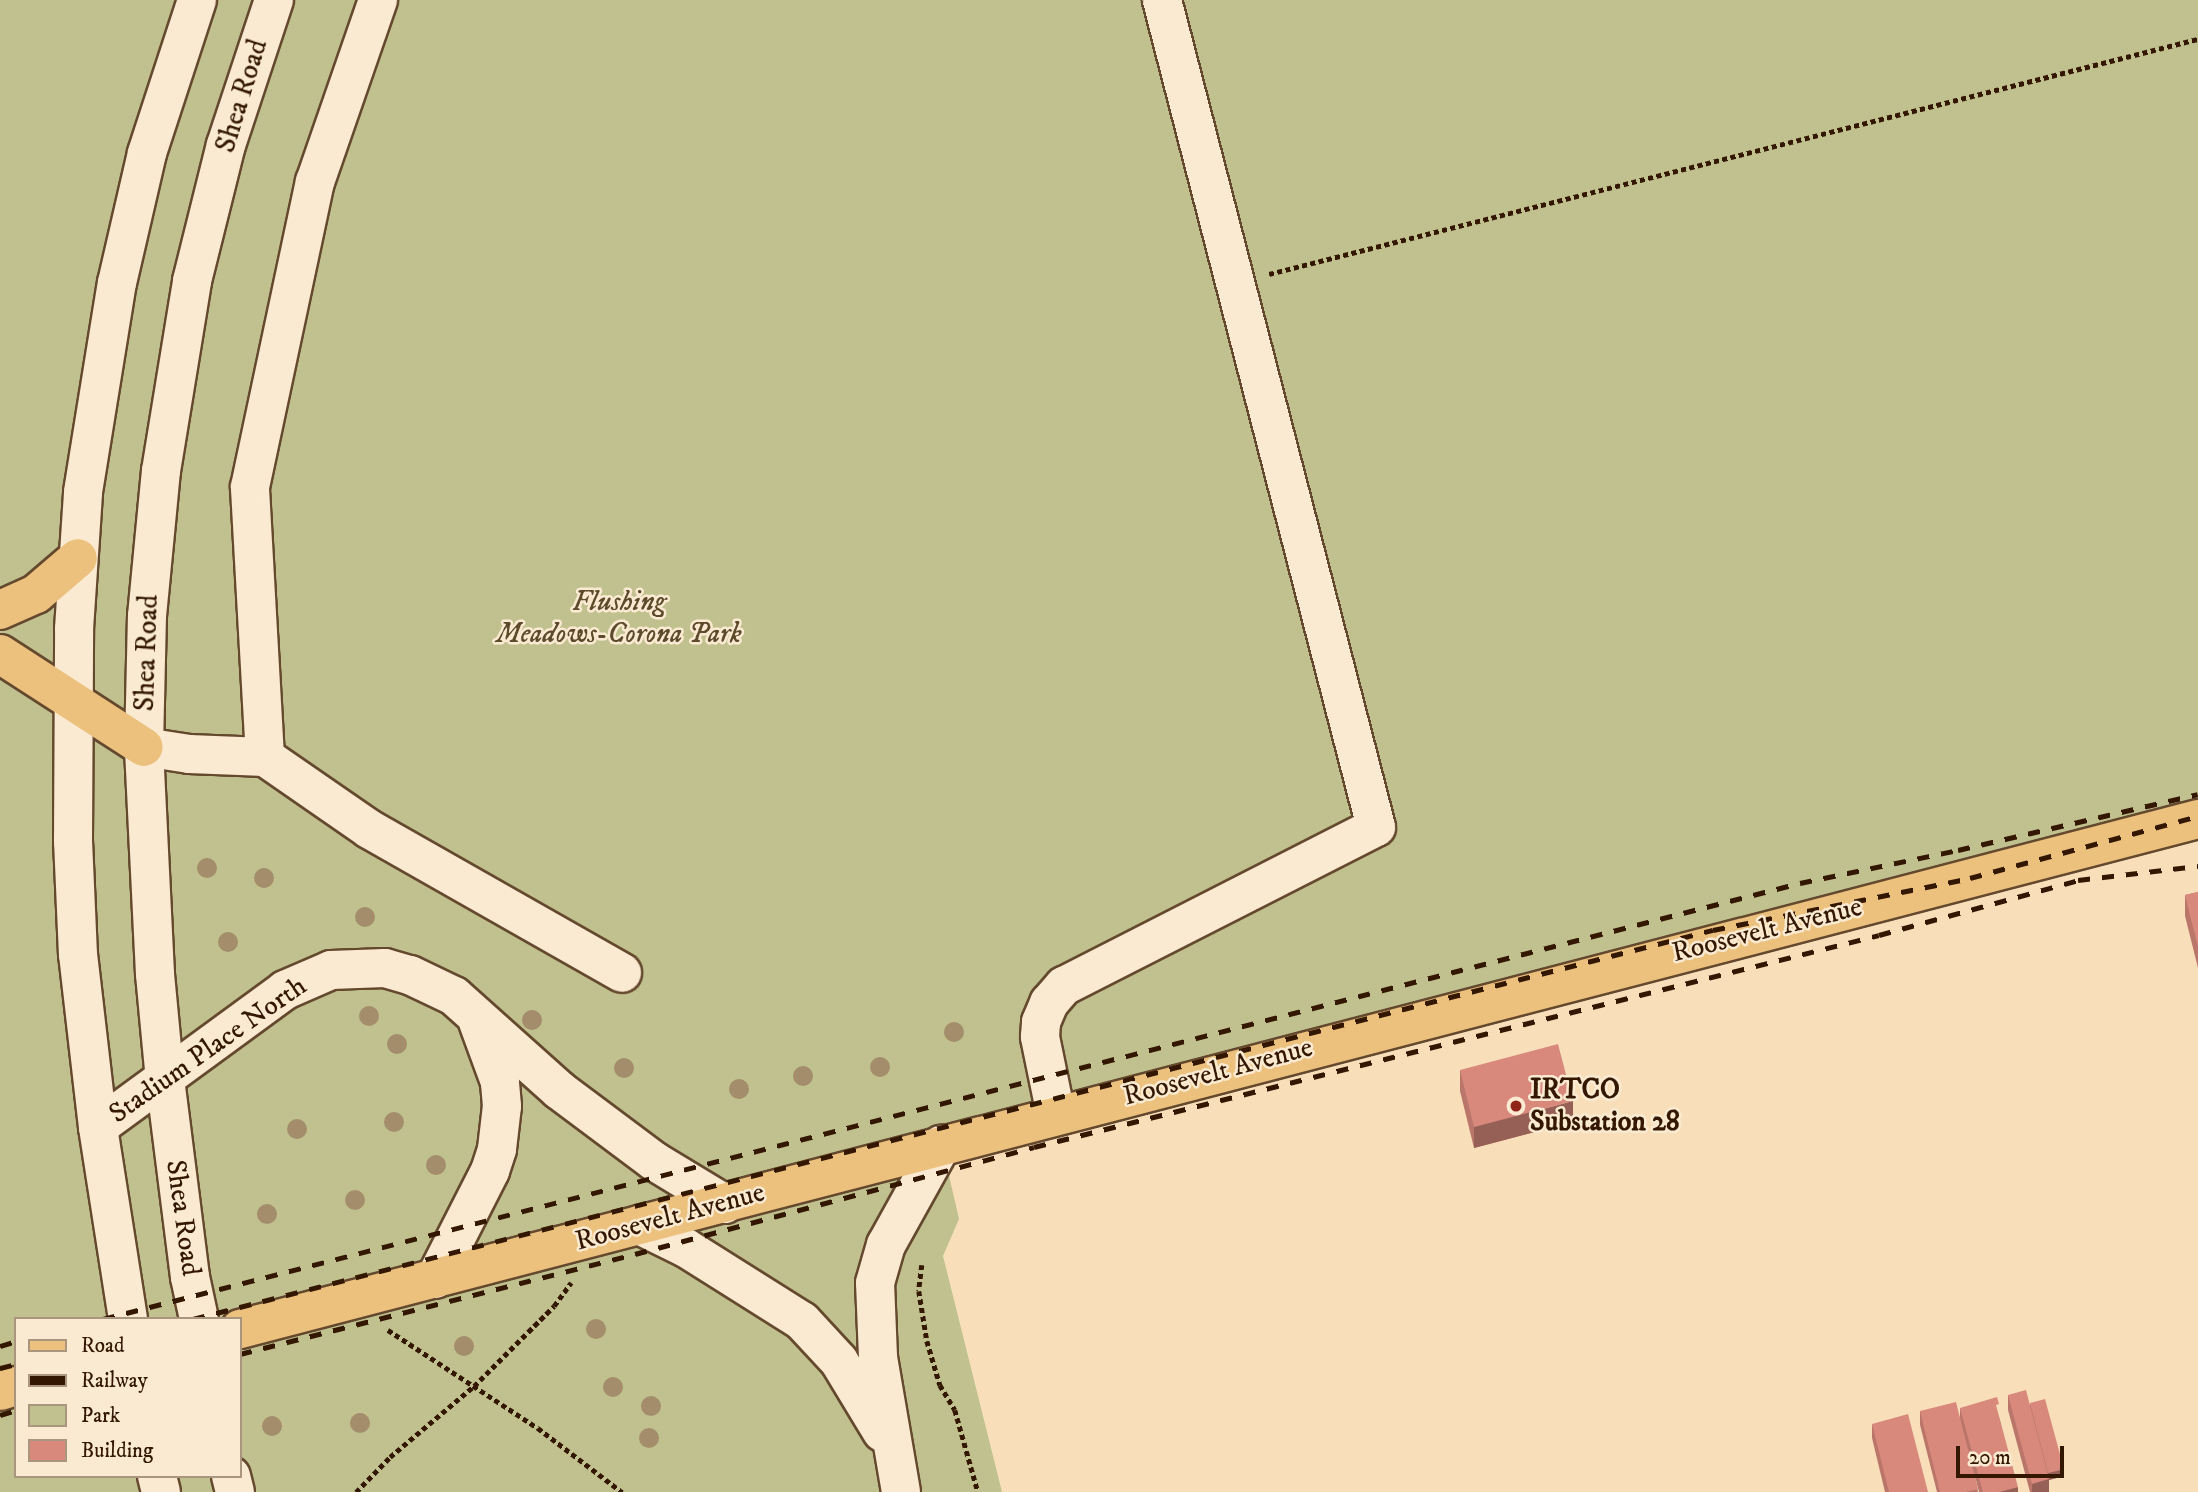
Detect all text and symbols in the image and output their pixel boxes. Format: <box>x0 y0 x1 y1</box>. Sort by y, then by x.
street label: Shea Road <box>209 35 275 157</box>
park label: Flushing Meadows-Corona Park <box>496 585 742 651</box>
street label: Shea Road <box>128 594 166 712</box>
street label: Roosevelt Avenue <box>1669 890 1865 970</box>
street label: Stadium Place North <box>103 969 313 1131</box>
street label: Roosevelt Avenue <box>1120 1031 1316 1113</box>
place label: IRTCO Substation 28 <box>1530 1073 1680 1139</box>
marker: IRTCO Substation 28 <box>1508 1098 1524 1114</box>
street label: Shea Road <box>158 1158 208 1278</box>
street label: Roosevelt Avenue <box>572 1176 768 1258</box>
legend <box>14 1317 242 1478</box>
text: Road <box>81 1333 125 1359</box>
text: Railway <box>81 1368 148 1394</box>
text: Park <box>81 1403 120 1429</box>
scale bar <box>1960 1432 2068 1476</box>
text: Building <box>81 1438 153 1464</box>
text: 20 m <box>1969 1445 2011 1471</box>

